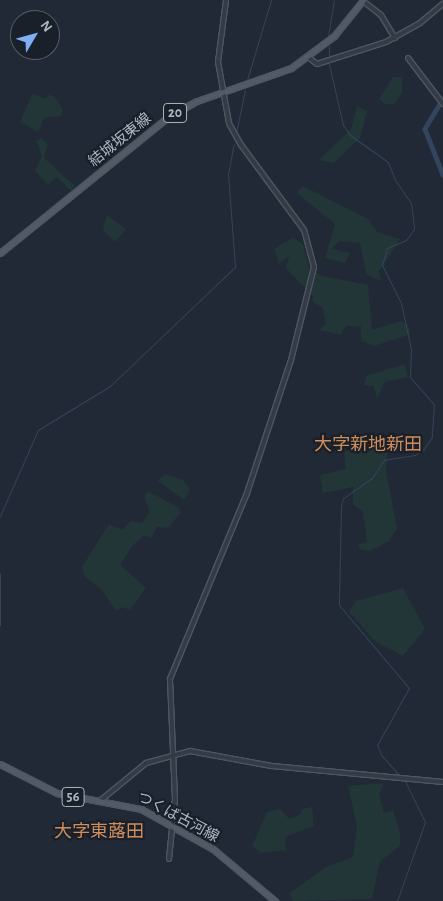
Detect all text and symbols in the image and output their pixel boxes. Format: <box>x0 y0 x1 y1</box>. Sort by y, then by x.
north arrow <box>10 10 60 60</box>
text: N <box>38 18 55 35</box>
road number: 20 <box>162 102 188 125</box>
street label: 結城坂東線 <box>85 109 155 171</box>
district label: 大字新地新田 <box>314 434 422 456</box>
road number: 56 <box>60 786 86 809</box>
street label: つくば古河線 <box>134 788 222 846</box>
district label: 大字東蕗田 <box>54 821 144 843</box>

